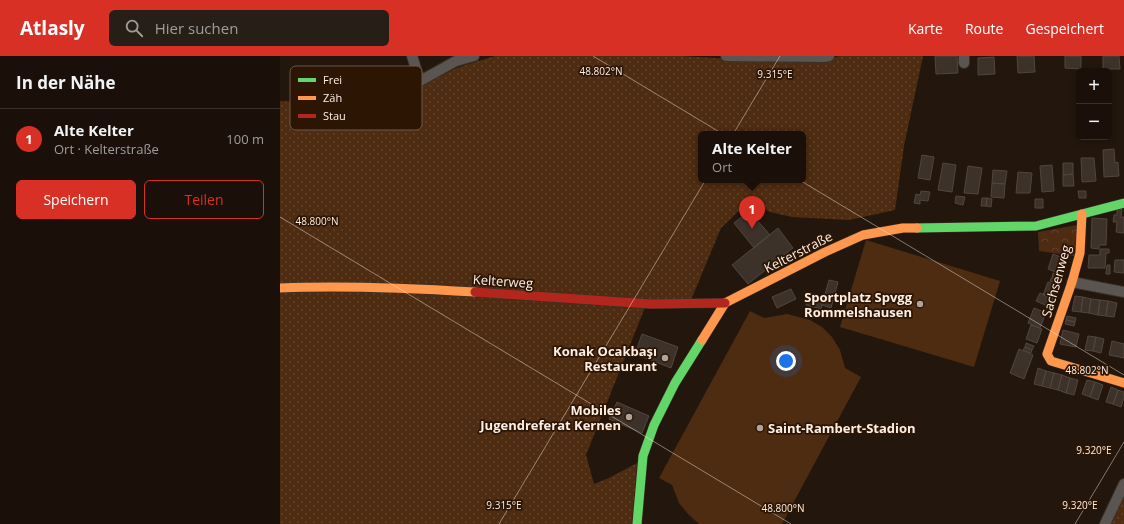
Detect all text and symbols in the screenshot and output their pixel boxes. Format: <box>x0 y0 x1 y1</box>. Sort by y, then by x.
search box <box>109 10 389 46</box>
text: Atlasly <box>20 15 85 41</box>
icon: search <box>123 17 145 39</box>
text: Hier suchen <box>155 18 238 38</box>
text: Karte <box>908 19 943 38</box>
text: Route <box>965 19 1003 38</box>
text: Gespeichert <box>1025 19 1104 38</box>
text: 48.802°N <box>579 64 623 78</box>
legend <box>290 66 422 130</box>
text: 9.315°E <box>757 67 793 81</box>
map controls <box>1076 68 1112 140</box>
button: + <box>1076 68 1112 104</box>
text: In der Nähe <box>16 71 115 94</box>
text: Frei <box>323 72 342 87</box>
text: Zäh <box>323 90 342 105</box>
button: − <box>1076 104 1112 140</box>
text: Stau <box>323 108 346 123</box>
text: Alte Kelter <box>54 120 134 140</box>
text: 1 <box>25 130 33 148</box>
text: 100 m <box>226 130 264 148</box>
popup <box>698 131 806 183</box>
text: Alte Kelter <box>712 138 792 158</box>
text: Ort · Kelterstraße <box>54 140 159 158</box>
text: Ort <box>712 158 732 176</box>
button: Speichern <box>16 180 136 219</box>
button: Teilen <box>144 180 264 219</box>
pin: 1 <box>739 196 765 229</box>
text: 48.800°N <box>295 214 339 228</box>
street label: Kelterstraße <box>761 227 835 277</box>
street label: Sachsenweg <box>1037 243 1075 319</box>
street label: Kelterweg <box>472 270 534 292</box>
place label: Sportplatz Spvgg Rommelshausen <box>804 288 913 321</box>
marker: Sportplatz Spvgg Rommelshausen <box>915 299 925 309</box>
place label: Konak Ocakbaşı Restaurant <box>553 342 657 375</box>
your location <box>776 351 796 371</box>
marker: Konak Ocakbaşı Restaurant <box>660 353 670 363</box>
text: 48.802°N <box>1065 363 1109 377</box>
place label: Mobiles Jugendreferat Kernen <box>479 401 621 434</box>
marker: Mobiles Jugendreferat Kernen <box>624 412 634 422</box>
place label: Saint-Rambert-Stadion <box>768 419 916 437</box>
marker: Saint-Rambert-Stadion <box>755 423 765 433</box>
text: 9.320°E <box>1076 443 1112 457</box>
text: 9.315°E <box>486 498 522 512</box>
text: 9.320°E <box>1062 498 1098 512</box>
text: 48.800°N <box>761 501 805 515</box>

